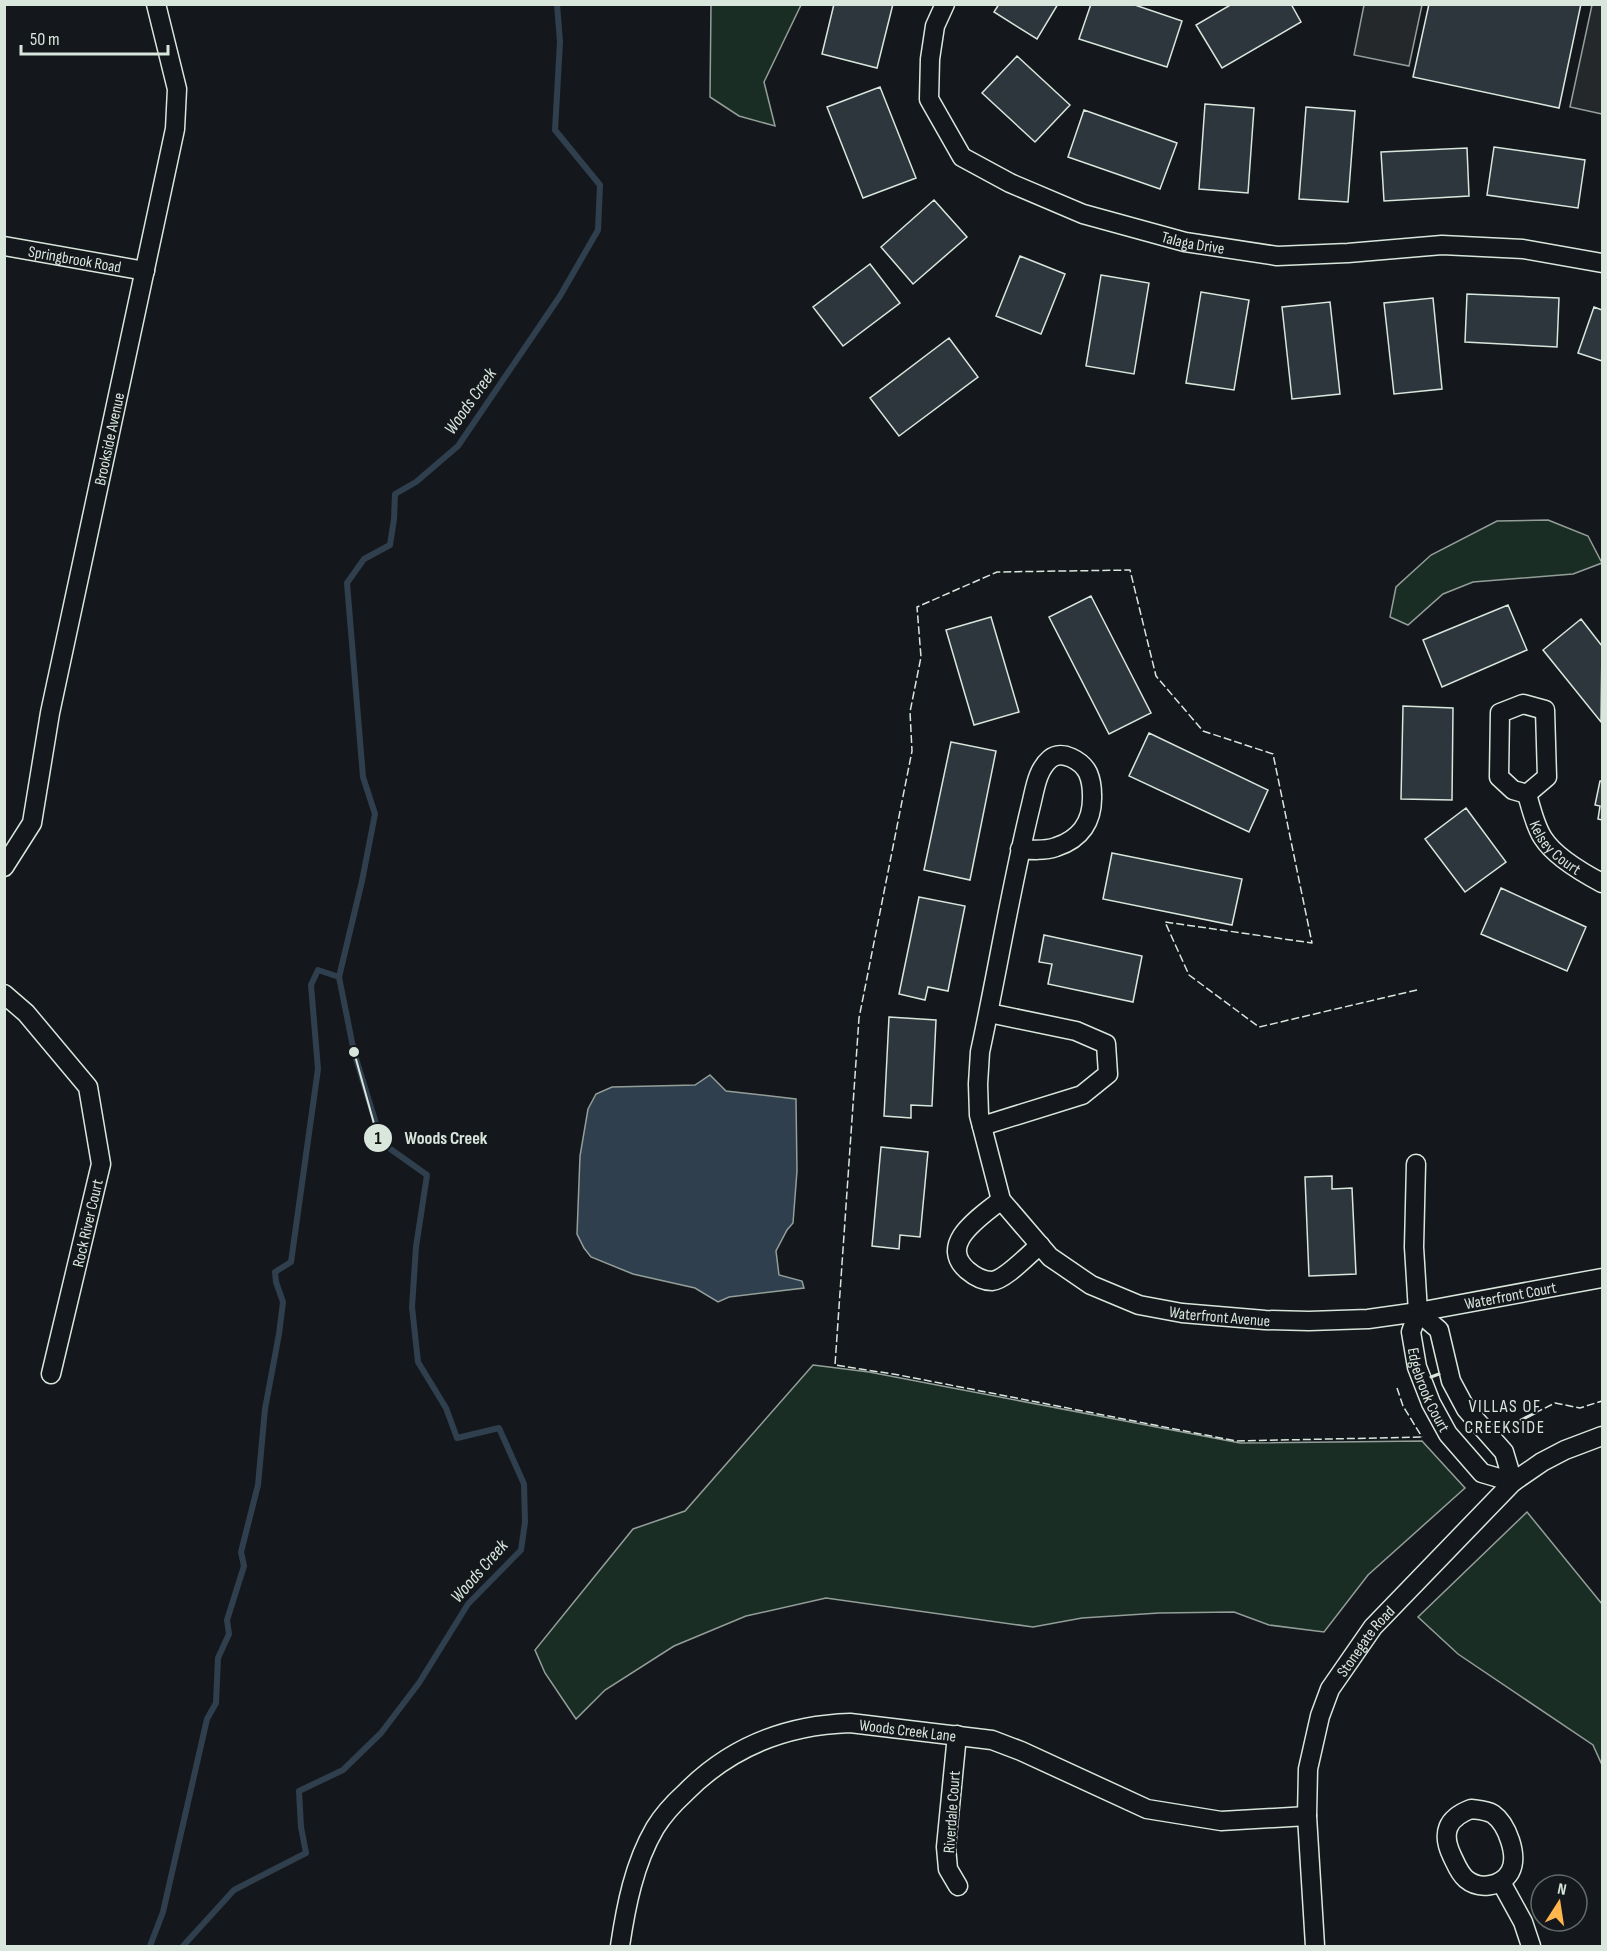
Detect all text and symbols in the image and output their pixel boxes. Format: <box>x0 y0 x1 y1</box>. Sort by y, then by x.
scale bar <box>21 18 168 56</box>
text: 50 m <box>30 29 60 50</box>
street label: Talaga Drive <box>1159 228 1226 259</box>
street label: Springbrook Road <box>27 242 123 278</box>
water label: Woods Creek <box>440 363 502 439</box>
street label: Brookside Avenue <box>91 391 129 487</box>
street label: Kelsey Court <box>1525 818 1584 880</box>
callout: Woods Creek <box>363 1120 499 1156</box>
text: 1 <box>374 1128 382 1149</box>
text: Woods Creek <box>405 1128 488 1149</box>
street label: Rock River Court <box>69 1177 108 1269</box>
street label: Waterfront Court <box>1463 1279 1558 1314</box>
street label: Waterfront Avenue <box>1167 1303 1270 1331</box>
street label: Edgebrook Court <box>1403 1346 1453 1436</box>
district label: VILLAS OF CREEKSIDE <box>1464 1396 1546 1438</box>
water label: Woods Creek <box>446 1535 513 1607</box>
street label: Stonegate Road <box>1333 1602 1399 1681</box>
street label: Woods Creek Lane <box>858 1716 957 1747</box>
street label: Riverdale Court <box>940 1770 965 1854</box>
north arrow <box>1529 1873 1589 1933</box>
text: N <box>1556 1880 1568 1900</box>

